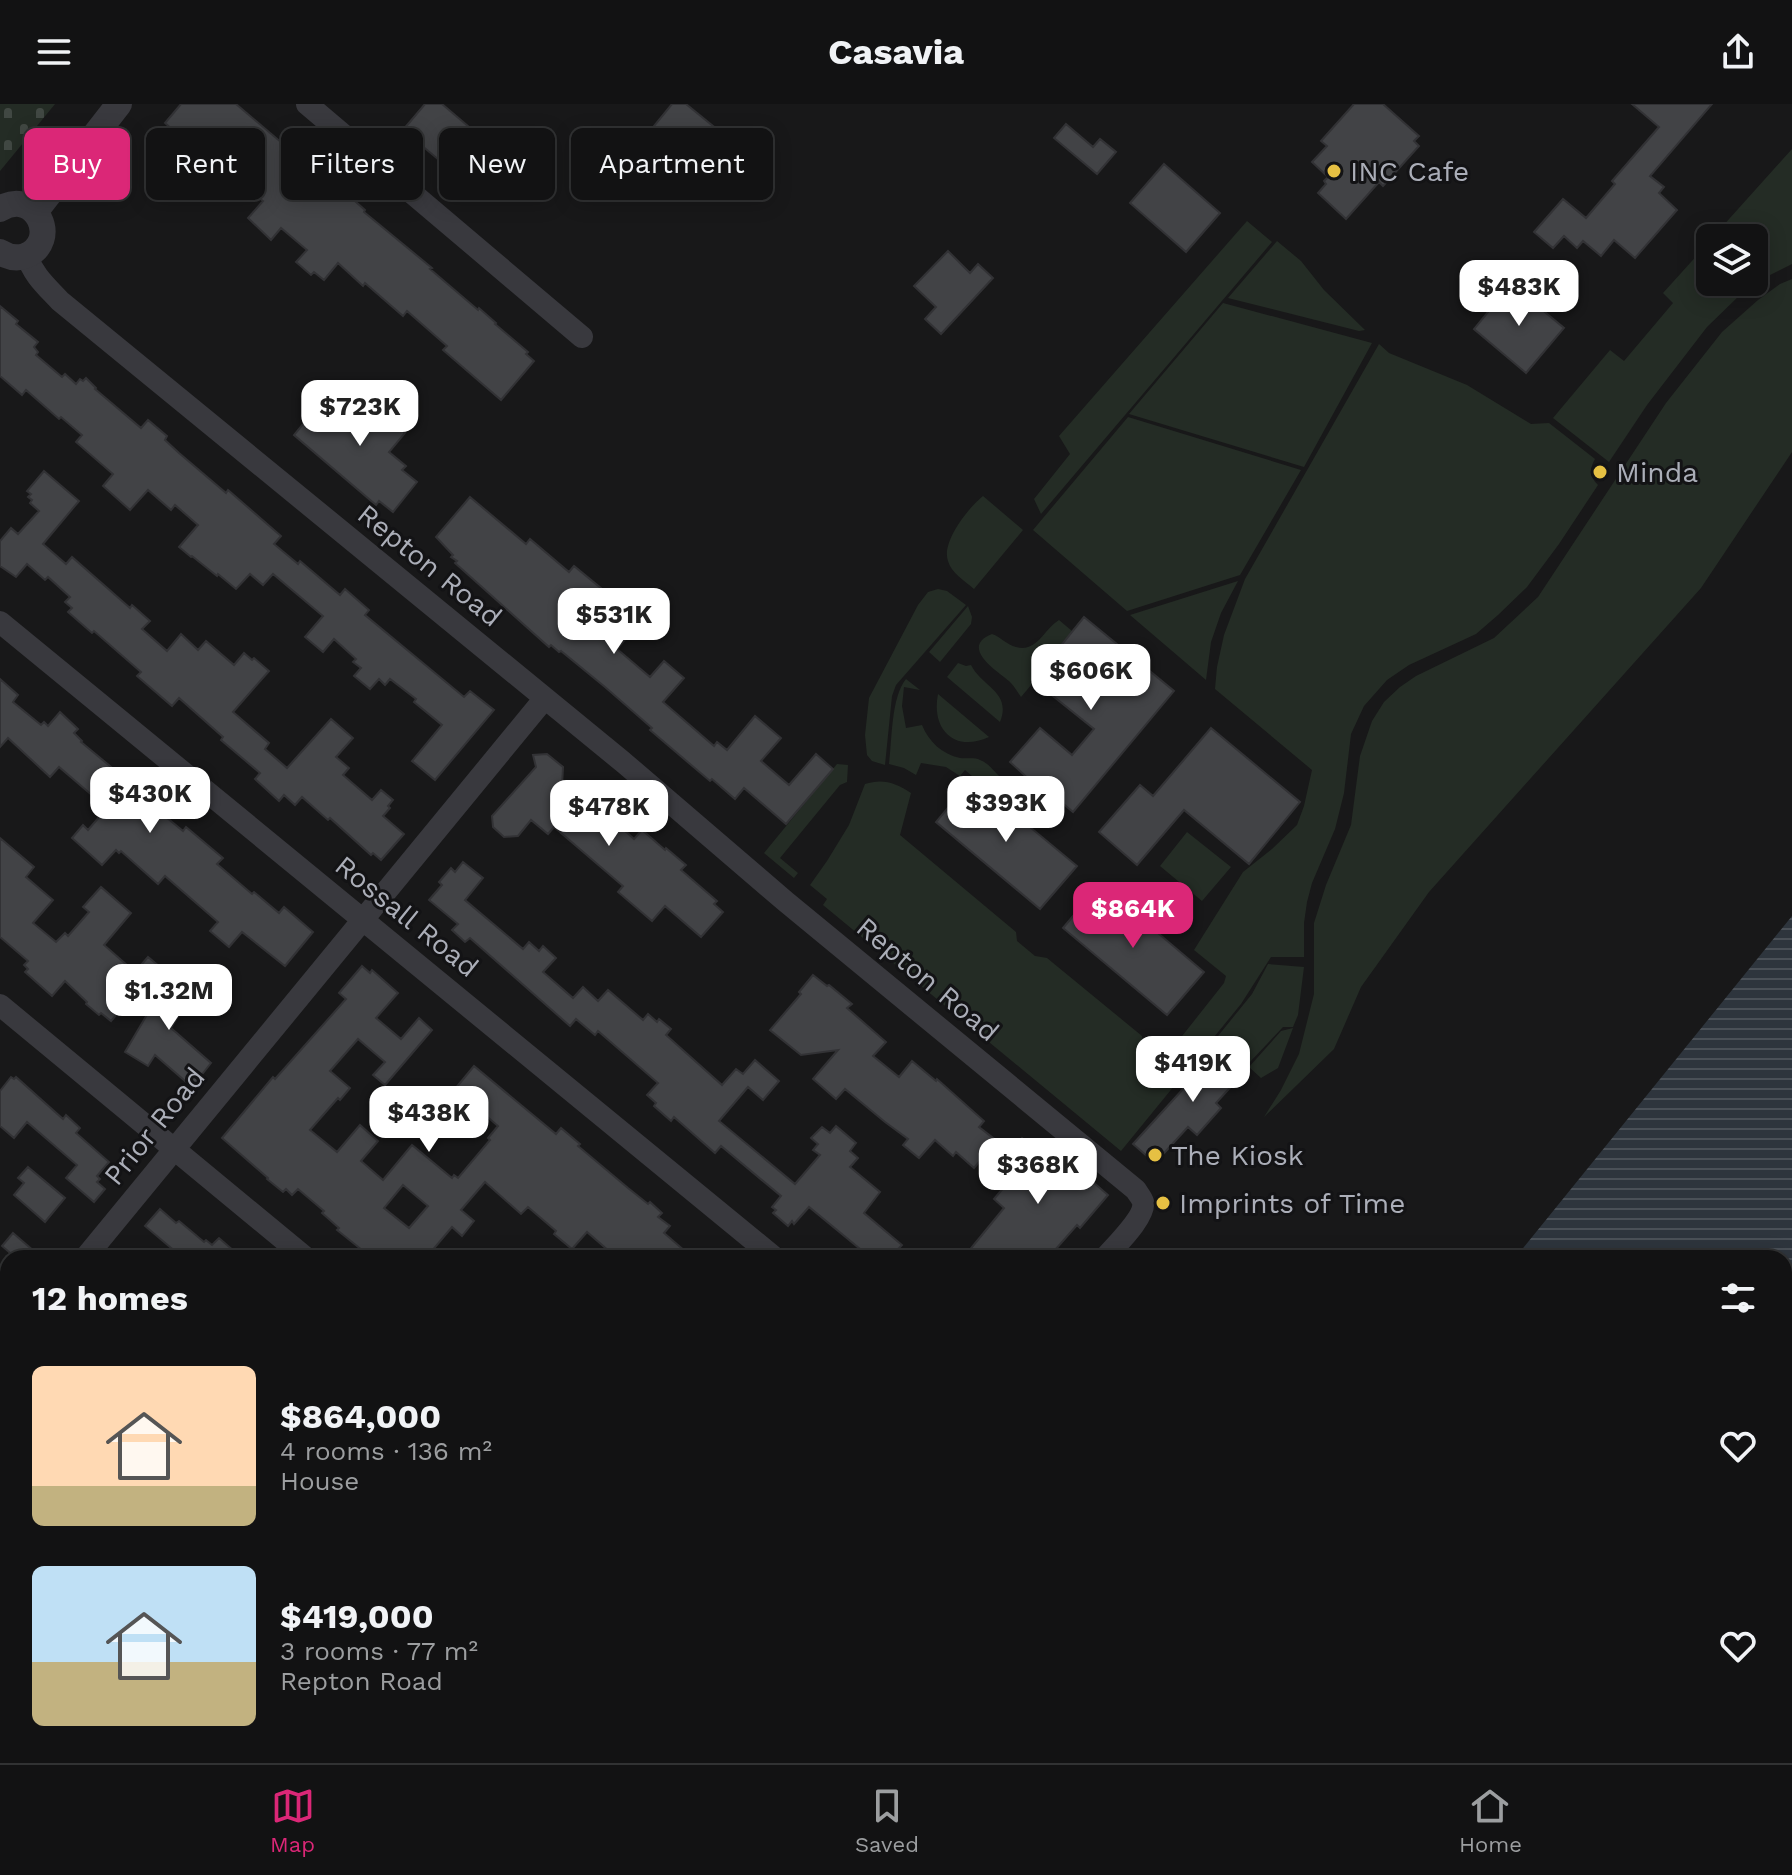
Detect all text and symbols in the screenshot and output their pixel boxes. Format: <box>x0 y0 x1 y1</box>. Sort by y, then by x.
icon: menu <box>32 30 76 74</box>
icon: share <box>1716 30 1760 74</box>
text: Casavia <box>828 31 964 73</box>
chip: Buy <box>24 128 130 200</box>
chip: Rent <box>146 128 265 200</box>
chip: Filters <box>281 128 423 200</box>
chip: New <box>439 128 555 200</box>
chip: Apartment <box>571 128 773 200</box>
place label: INC Cafe <box>1350 155 1469 188</box>
marker: INC Cafe <box>1325 162 1343 180</box>
map controls <box>1696 224 1768 296</box>
button: layers <box>1696 224 1768 296</box>
pin: $483K <box>1463 260 1575 328</box>
text: $483K <box>1478 271 1561 301</box>
pin: $723K <box>304 380 416 448</box>
text: $723K <box>319 391 401 421</box>
place label: Minda <box>1616 456 1698 489</box>
marker: Minda <box>1591 463 1609 481</box>
street label: Repton Road <box>351 497 508 633</box>
pin: $531K <box>558 588 670 656</box>
text: $531K <box>576 599 652 629</box>
pin: $606K <box>1035 644 1147 712</box>
text: $606K <box>1049 655 1133 685</box>
pin: $430K <box>94 767 206 835</box>
pin: $393K <box>950 776 1062 844</box>
text: $430K <box>108 778 192 808</box>
pin: $478K <box>553 780 665 848</box>
text: $393K <box>965 787 1047 817</box>
text: $478K <box>568 791 650 821</box>
street label: Rossall Road <box>329 849 485 984</box>
pin: $864K <box>1077 882 1189 950</box>
text: $864K <box>1091 893 1175 923</box>
street label: Repton Road <box>850 910 1005 1048</box>
pin: $1.32M <box>104 964 234 1032</box>
text: $1.32M <box>124 975 214 1005</box>
pin: $419K <box>1137 1036 1249 1104</box>
text: $419K <box>1154 1047 1232 1077</box>
street label: Prior Road <box>97 1061 212 1192</box>
pin: $438K <box>373 1086 485 1154</box>
text: $438K <box>387 1097 471 1127</box>
pin: $368K <box>982 1138 1094 1206</box>
place label: The Kiosk <box>1171 1139 1304 1172</box>
marker: The Kiosk <box>1146 1146 1164 1164</box>
text: $368K <box>997 1149 1079 1179</box>
place label: Imprints of Time <box>1179 1187 1405 1220</box>
marker: Imprints of Time <box>1154 1194 1172 1212</box>
icon: filters <box>1716 1276 1760 1320</box>
text: 12 homes <box>32 1278 188 1318</box>
text: $864,000 <box>280 1396 441 1436</box>
icon: home <box>96 1398 192 1494</box>
icon: heart <box>1716 1424 1760 1468</box>
text: 4 rooms · 136 m² <box>280 1436 492 1466</box>
text: House <box>280 1466 359 1496</box>
text: $419,000 <box>280 1596 434 1636</box>
icon: home <box>96 1598 192 1694</box>
icon: heart <box>1716 1624 1760 1668</box>
text: 3 rooms · 77 m² <box>280 1636 478 1666</box>
text: Repton Road <box>280 1666 443 1696</box>
tab: Map <box>270 1784 315 1857</box>
tab: Saved <box>855 1784 919 1857</box>
tab: Home <box>1459 1784 1522 1857</box>

